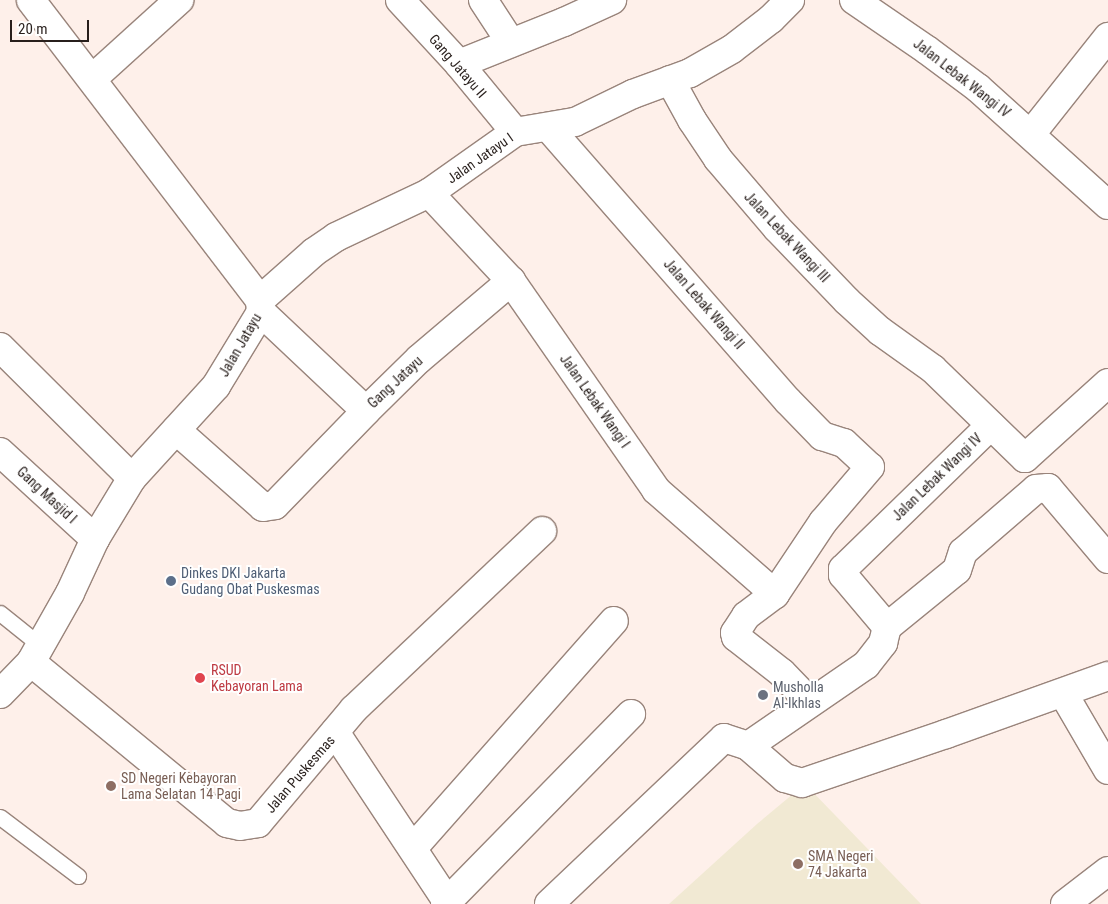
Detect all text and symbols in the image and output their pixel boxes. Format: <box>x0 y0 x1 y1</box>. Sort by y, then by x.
scale bar <box>12 10 91 42</box>
text: 20 m <box>18 20 48 38</box>
street label: Gang Jatayu II <box>426 31 490 101</box>
street label: Jalan Lebak Wangi IV <box>910 35 1014 121</box>
street label: Jalan Jatayu I <box>444 129 516 187</box>
street label: Jalan Lebak Wangi III <box>741 188 833 286</box>
street label: Jalan Lebak Wangi II <box>660 255 748 353</box>
street label: Jalan Jatayu <box>215 310 265 380</box>
street label: Jalan Lebak Wangi I <box>556 351 634 451</box>
street label: Gang Jatayu <box>364 352 426 412</box>
street label: Jalan Lebak Wangi IV <box>889 430 985 524</box>
street label: Gang Masjid I <box>14 463 80 527</box>
place label: Dinkes DKI Jakarta Gudang Obat Puskesmas <box>181 565 320 598</box>
marker: Dinkes DKI Jakarta Gudang Obat Puskesmas <box>165 575 177 587</box>
place label: RSUD Kebayoran Lama <box>211 662 303 694</box>
marker: RSUD Kebayoran Lama <box>193 671 207 685</box>
place label: Musholla AI-Ikhlas <box>773 679 824 712</box>
marker: Musholla AI-Ikhlas <box>757 689 769 701</box>
street label: Jalan Puskesmas <box>262 732 338 816</box>
place label: SD Negeri Kebayoran Lama Selatan 14 Pagi <box>121 770 241 802</box>
marker: SD Negeri Kebayoran Lama Selatan 14 Pagi <box>105 780 117 792</box>
place label: SMA Negeri 74 Jakarta <box>808 848 873 880</box>
marker: SMA Negeri 74 Jakarta <box>792 858 804 870</box>

